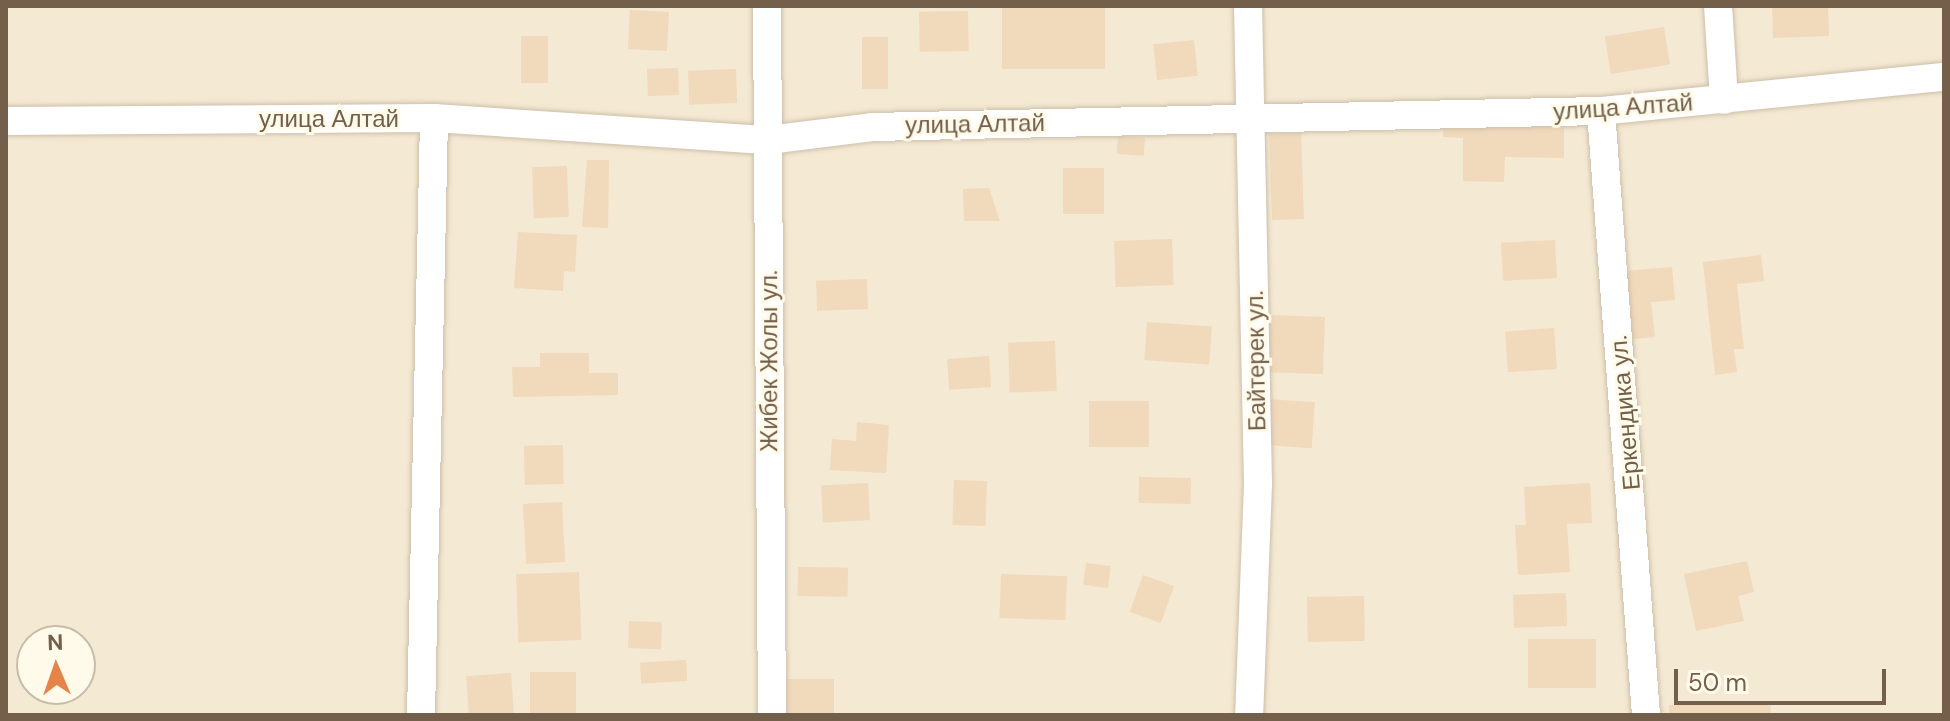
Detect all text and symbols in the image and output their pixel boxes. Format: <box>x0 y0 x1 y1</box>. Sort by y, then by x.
street label: улица Алтай <box>1552 88 1694 126</box>
street label: улица Алтай <box>259 105 399 133</box>
street label: улица Алтай <box>905 108 1045 140</box>
street label: Жибек Жолы ул. <box>755 270 783 452</box>
street label: Байтерек ул. <box>1240 291 1272 431</box>
street label: Еркендика ул. <box>1604 334 1646 492</box>
north arrow <box>16 625 96 705</box>
text: N <box>47 628 64 657</box>
scale bar <box>1678 653 1890 703</box>
text: 50 m <box>1688 667 1747 698</box>

